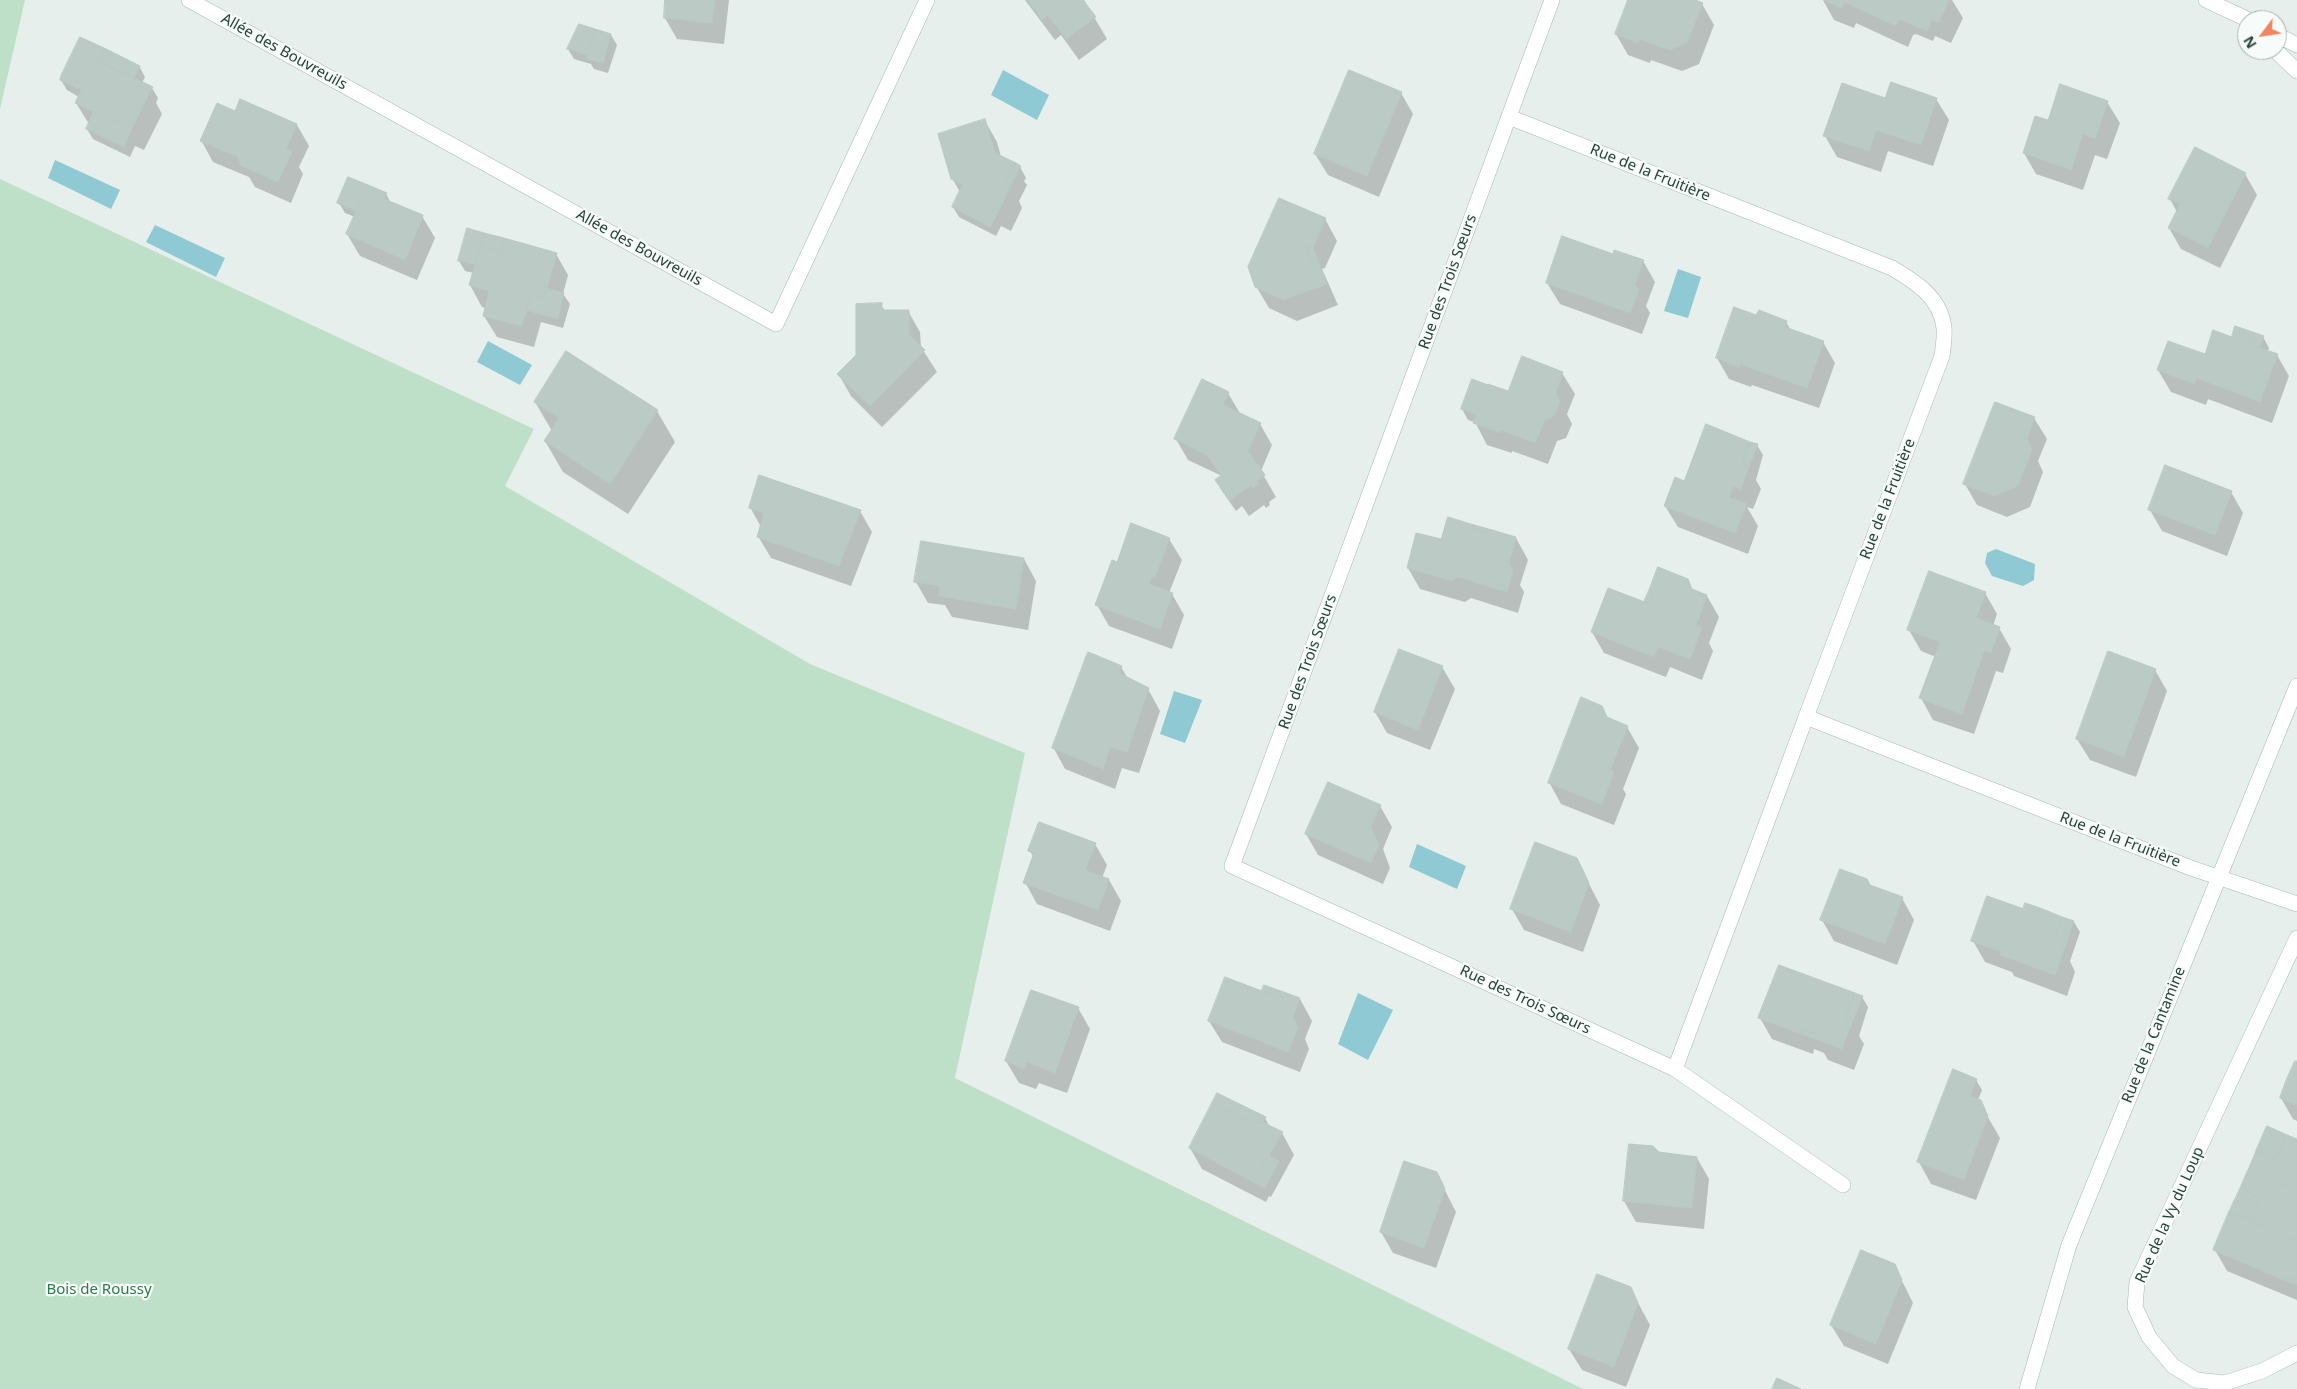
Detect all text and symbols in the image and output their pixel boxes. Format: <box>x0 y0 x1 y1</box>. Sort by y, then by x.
street label: Allée des Bouvreuils <box>218 10 350 94</box>
north arrow <box>2237 10 2287 60</box>
text: N <box>2238 33 2261 52</box>
street label: Rue de la Fruitière <box>1587 141 1713 205</box>
street label: Allée des Bouvreuils <box>573 206 705 290</box>
street label: Rue des Trois Sœurs <box>1415 212 1481 352</box>
street label: Rue de la Fruitière <box>1857 436 1919 562</box>
street label: Rue des Trois Sœurs <box>1275 592 1341 732</box>
street label: Rue de la Fruitière <box>2057 809 2183 871</box>
street label: Rue des Trois Sœurs <box>1457 962 1593 1038</box>
street label: Rue de la Cantamine <box>2118 964 2190 1106</box>
street label: Rue de la Vy du Loup <box>2132 1144 2208 1286</box>
park label: Bois de Roussy <box>46 1281 152 1299</box>

